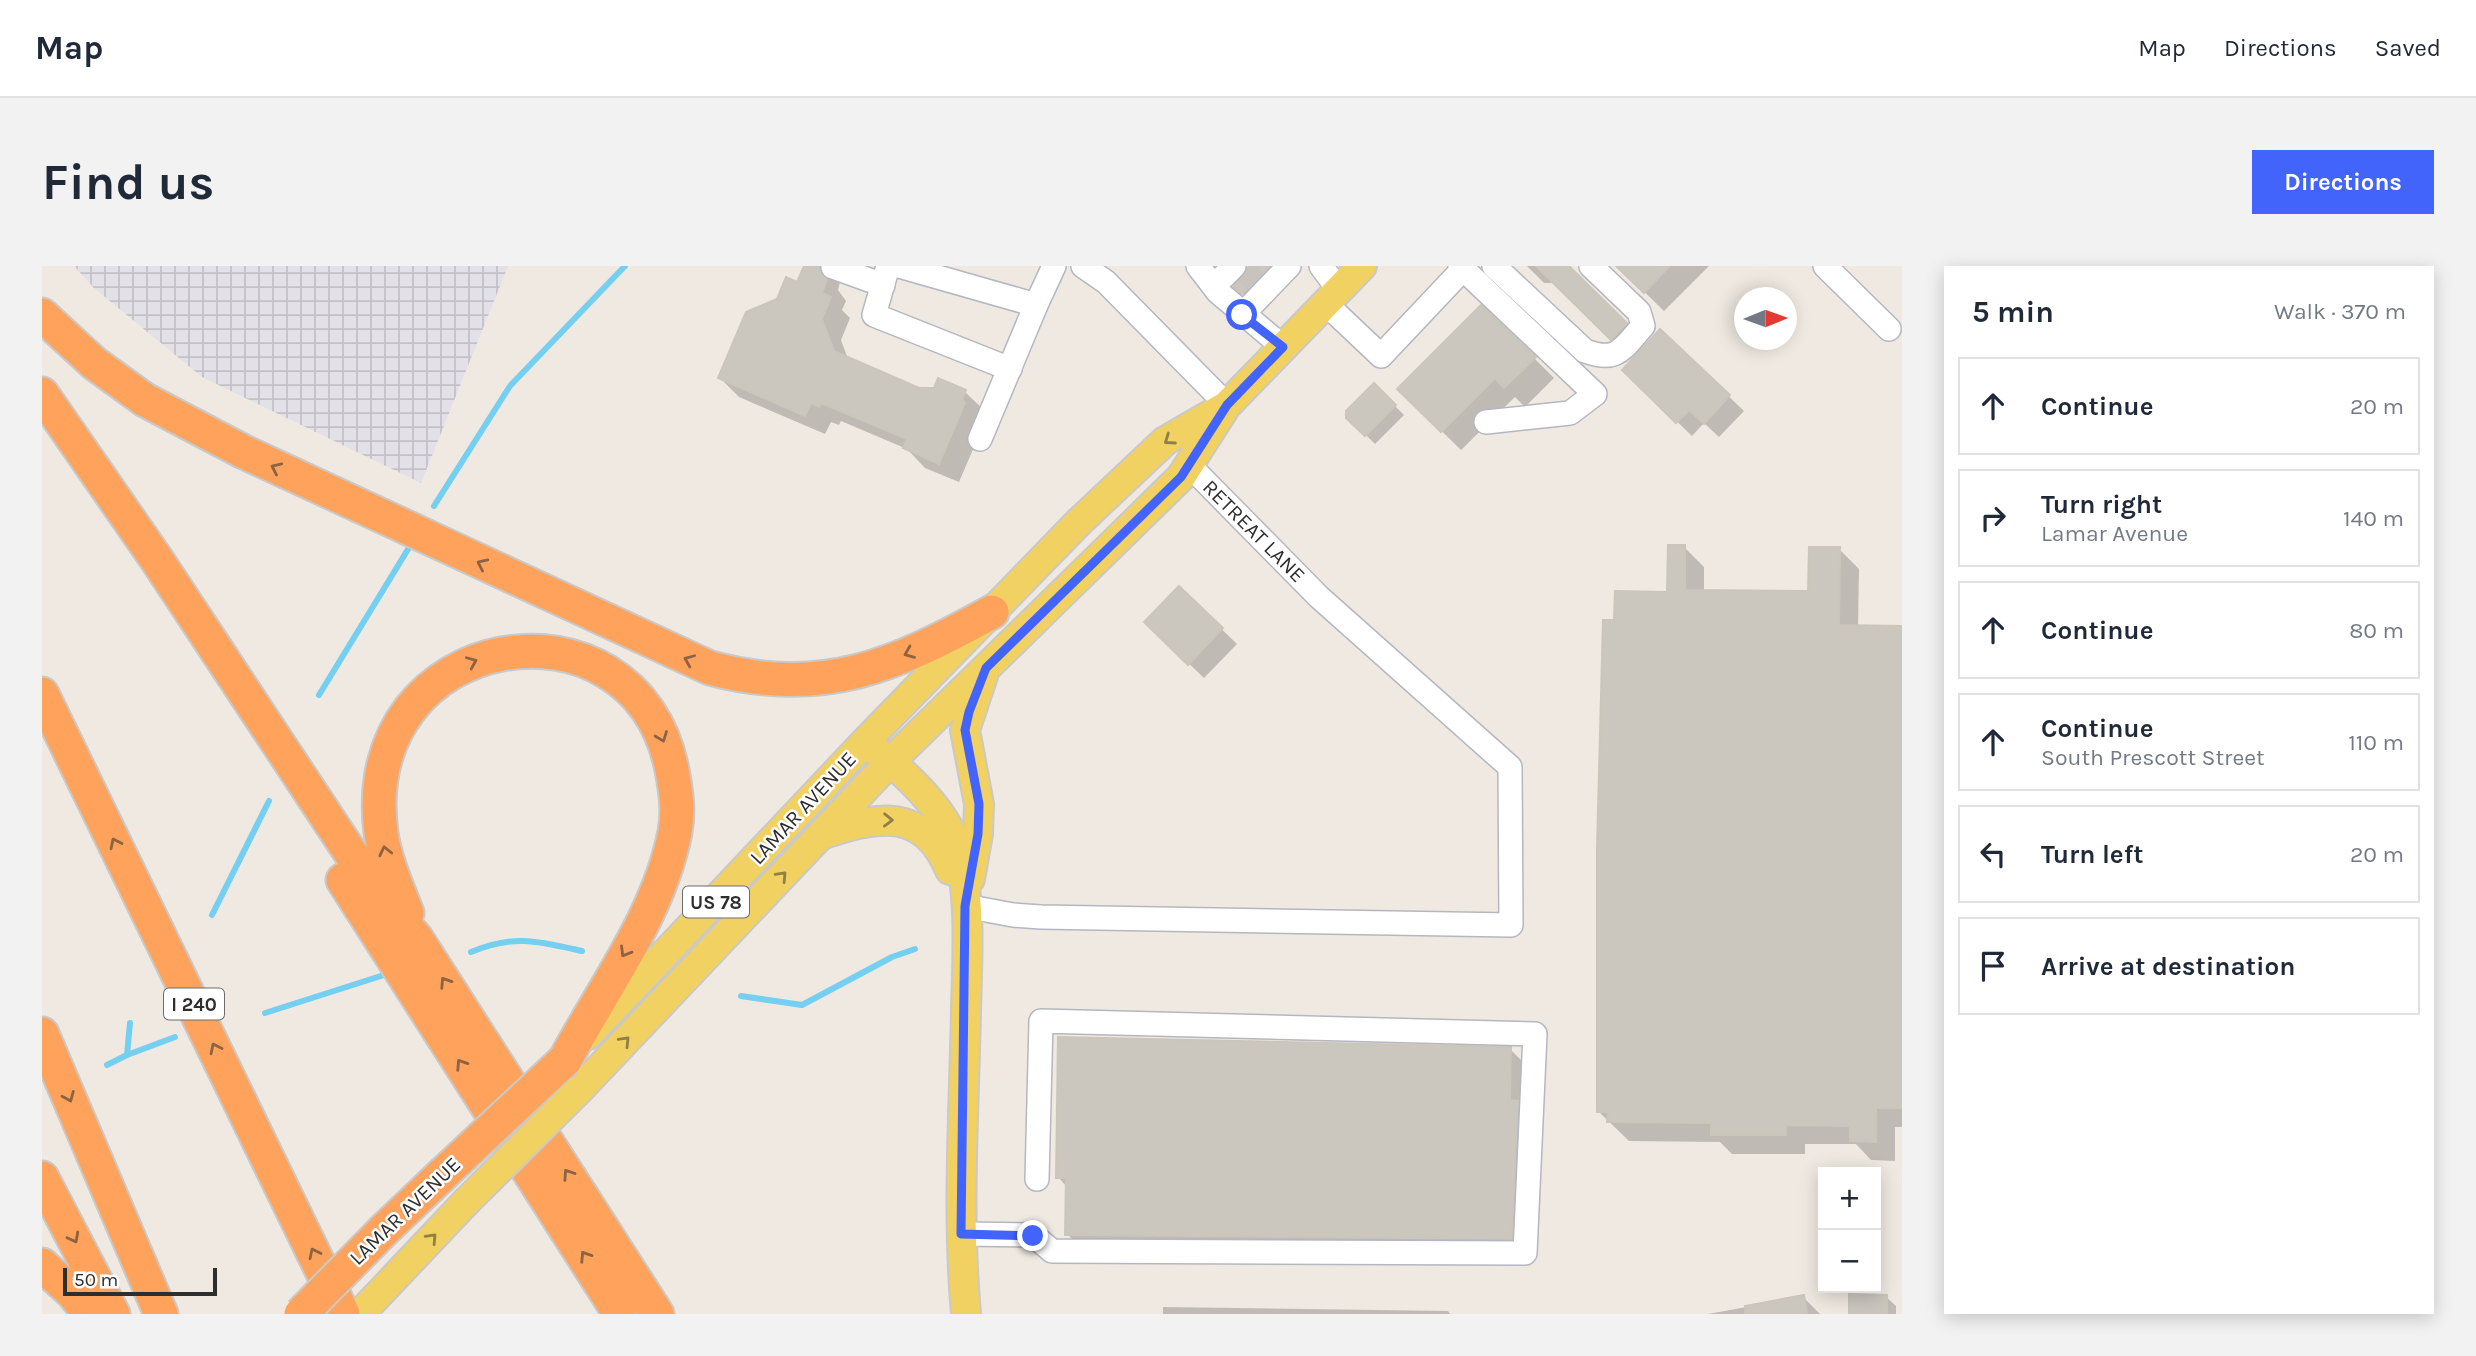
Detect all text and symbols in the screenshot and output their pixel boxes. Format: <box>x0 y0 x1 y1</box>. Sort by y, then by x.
text: Map <box>35 29 103 67</box>
text: Map <box>2138 34 2186 62</box>
text: Directions <box>2224 34 2337 62</box>
text: Saved <box>2375 34 2441 62</box>
button: Directions <box>2252 150 2434 214</box>
text: Find us <box>42 154 214 211</box>
north arrow <box>1734 287 1797 350</box>
text: 5 min <box>1972 294 2054 330</box>
text: Walk · 370 m <box>2274 298 2406 325</box>
route start <box>1226 299 1257 330</box>
icon: ahead <box>1974 387 2012 425</box>
text: Continue <box>2041 391 2153 422</box>
text: 20 m <box>2350 393 2404 420</box>
one-way arrow <box>1164 432 1177 444</box>
one-way arrow <box>271 462 283 476</box>
street label: RETREAT LANE <box>1198 475 1310 587</box>
text: Turn right <box>2041 489 2162 520</box>
icon: right <box>1974 499 2012 537</box>
text: 140 m <box>2343 505 2404 532</box>
text: Lamar Avenue <box>2041 520 2188 547</box>
one-way arrow <box>477 558 489 572</box>
icon: ahead <box>1974 611 2012 649</box>
text: Continue <box>2041 615 2153 646</box>
text: 80 m <box>2349 617 2404 644</box>
one-way arrow <box>904 644 916 658</box>
one-way arrow <box>684 654 696 668</box>
one-way arrow <box>465 657 477 671</box>
text: Continue <box>2041 713 2153 744</box>
icon: ahead <box>1974 723 2012 761</box>
text: 110 m <box>2348 729 2404 756</box>
one-way arrow <box>653 731 667 743</box>
text: South Prescott Street <box>2041 744 2265 771</box>
street label: LAMAR AVENUE <box>745 747 861 869</box>
one-way arrow <box>883 813 894 828</box>
icon: left <box>1974 835 2012 873</box>
one-way arrow <box>109 838 123 850</box>
text: Turn left <box>2041 839 2143 870</box>
text: 20 m <box>2350 841 2404 868</box>
one-way arrow <box>379 845 393 857</box>
one-way arrow <box>774 871 786 884</box>
road number: US 78 <box>683 887 749 918</box>
one-way arrow <box>620 945 633 958</box>
icon: arrive <box>1974 947 2012 985</box>
text: Arrive at destination <box>2041 951 2295 982</box>
one-way arrow <box>440 977 453 990</box>
road number: I 240 <box>164 988 224 1020</box>
one-way arrow <box>617 1036 630 1049</box>
one-way arrow <box>209 1042 223 1055</box>
one-way arrow <box>457 1059 470 1072</box>
one-way arrow <box>60 1091 74 1103</box>
street label: LAMAR AVENUE <box>345 1152 465 1270</box>
map controls <box>1818 1167 1881 1293</box>
button: + <box>1818 1167 1881 1230</box>
one-way arrow <box>563 1168 576 1181</box>
route end <box>1017 1220 1048 1251</box>
button: − <box>1818 1230 1881 1293</box>
one-way arrow <box>66 1231 79 1244</box>
one-way arrow <box>423 1233 436 1246</box>
one-way arrow <box>308 1247 322 1260</box>
one-way arrow <box>580 1250 593 1263</box>
scale bar <box>63 1265 217 1297</box>
text: 50 m <box>74 1269 118 1291</box>

